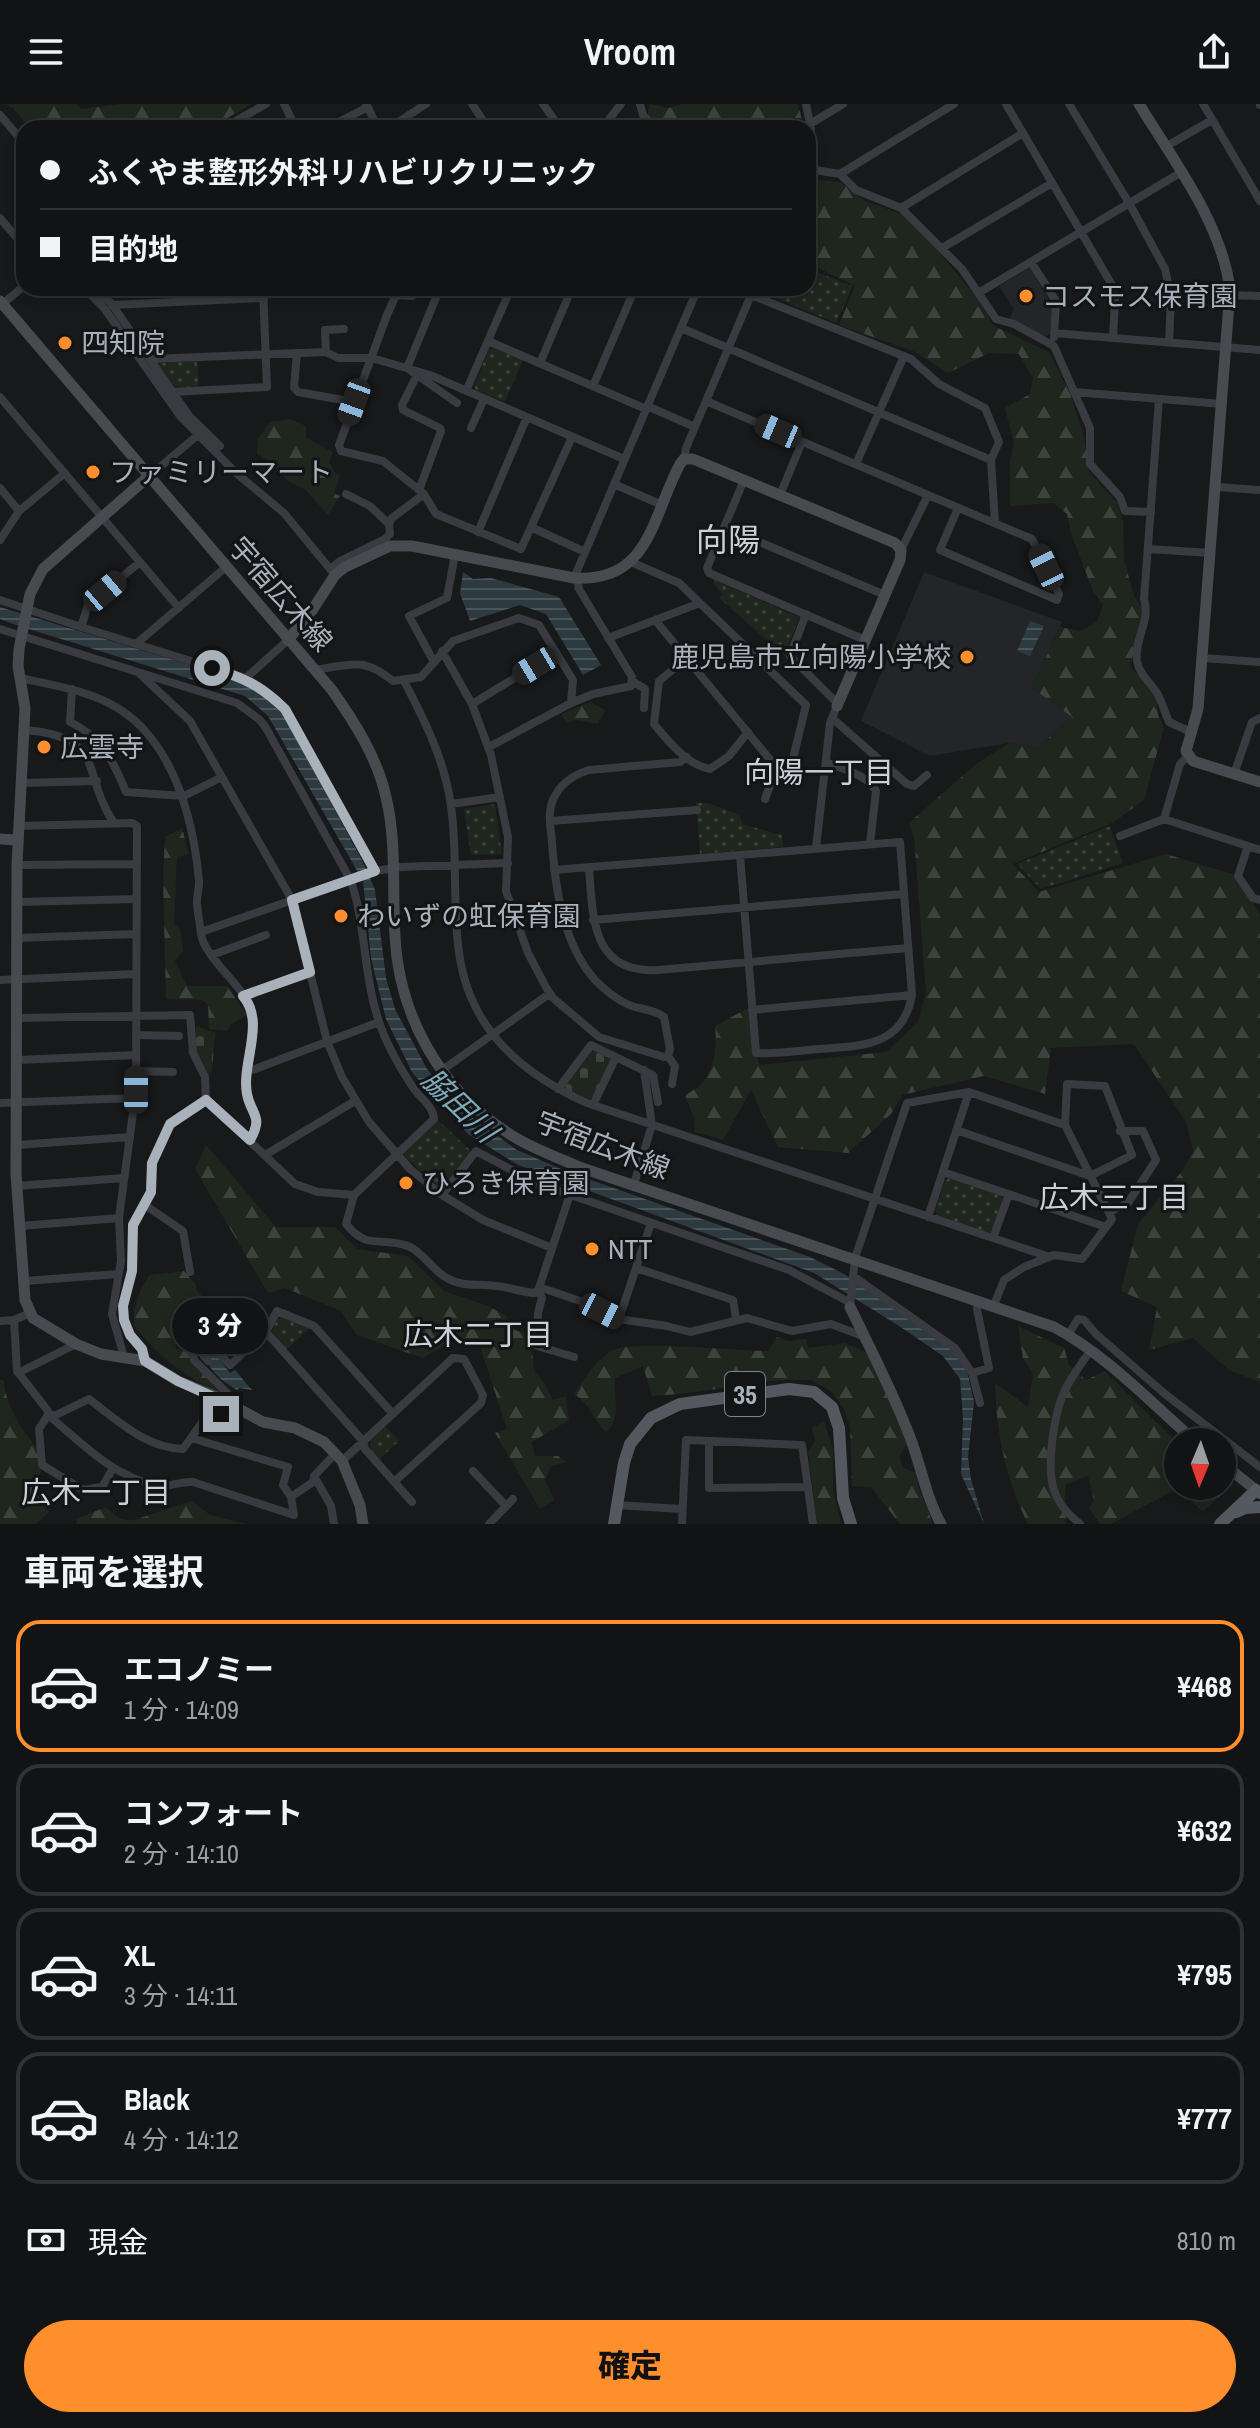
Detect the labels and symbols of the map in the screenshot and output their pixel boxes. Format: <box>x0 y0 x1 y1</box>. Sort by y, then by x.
place label: コスモス保育園 <box>1042 277 1238 315</box>
marker: コスモス保育園 <box>1017 287 1035 305</box>
place label: 四知院 <box>81 324 165 362</box>
marker: 四知院 <box>56 334 74 352</box>
car <box>335 375 373 429</box>
car <box>751 411 805 451</box>
place label: ファミリーマート <box>109 453 333 491</box>
marker: ファミリーマート <box>84 463 102 481</box>
district label: 向陽 <box>696 518 760 561</box>
street label: 宇宿広木線 <box>221 529 341 659</box>
car <box>1025 540 1067 594</box>
car <box>79 566 131 616</box>
place label: 鹿児島市立向陽小学校 <box>671 638 951 676</box>
car <box>508 643 562 689</box>
marker: 鹿児島市立向陽小学校 <box>958 648 976 666</box>
route start <box>194 650 230 686</box>
place label: 広雲寺 <box>60 728 144 766</box>
marker: 広雲寺 <box>35 738 53 756</box>
district label: 向陽一丁目 <box>744 752 894 792</box>
place label: わいずの虹保育園 <box>357 897 581 935</box>
marker: わいずの虹保育園 <box>332 907 350 925</box>
water label: 脇田川 <box>414 1059 508 1153</box>
car <box>124 1066 148 1114</box>
street label: 宇宿広木線 <box>531 1102 675 1188</box>
place label: ひろき保育園 <box>422 1164 590 1202</box>
marker: ひろき保育園 <box>397 1174 415 1192</box>
district label: 広木三丁目 <box>1039 1177 1189 1217</box>
place label: NTT <box>608 1230 653 1268</box>
marker: NTT <box>583 1240 601 1258</box>
car <box>575 1289 629 1333</box>
callout: 3 分 <box>173 1298 269 1354</box>
district label: 広木二丁目 <box>403 1314 553 1354</box>
road number: 35 <box>725 1372 765 1416</box>
route end <box>203 1396 239 1432</box>
north arrow <box>1164 1428 1236 1500</box>
district label: 広木一丁目 <box>21 1472 171 1512</box>

